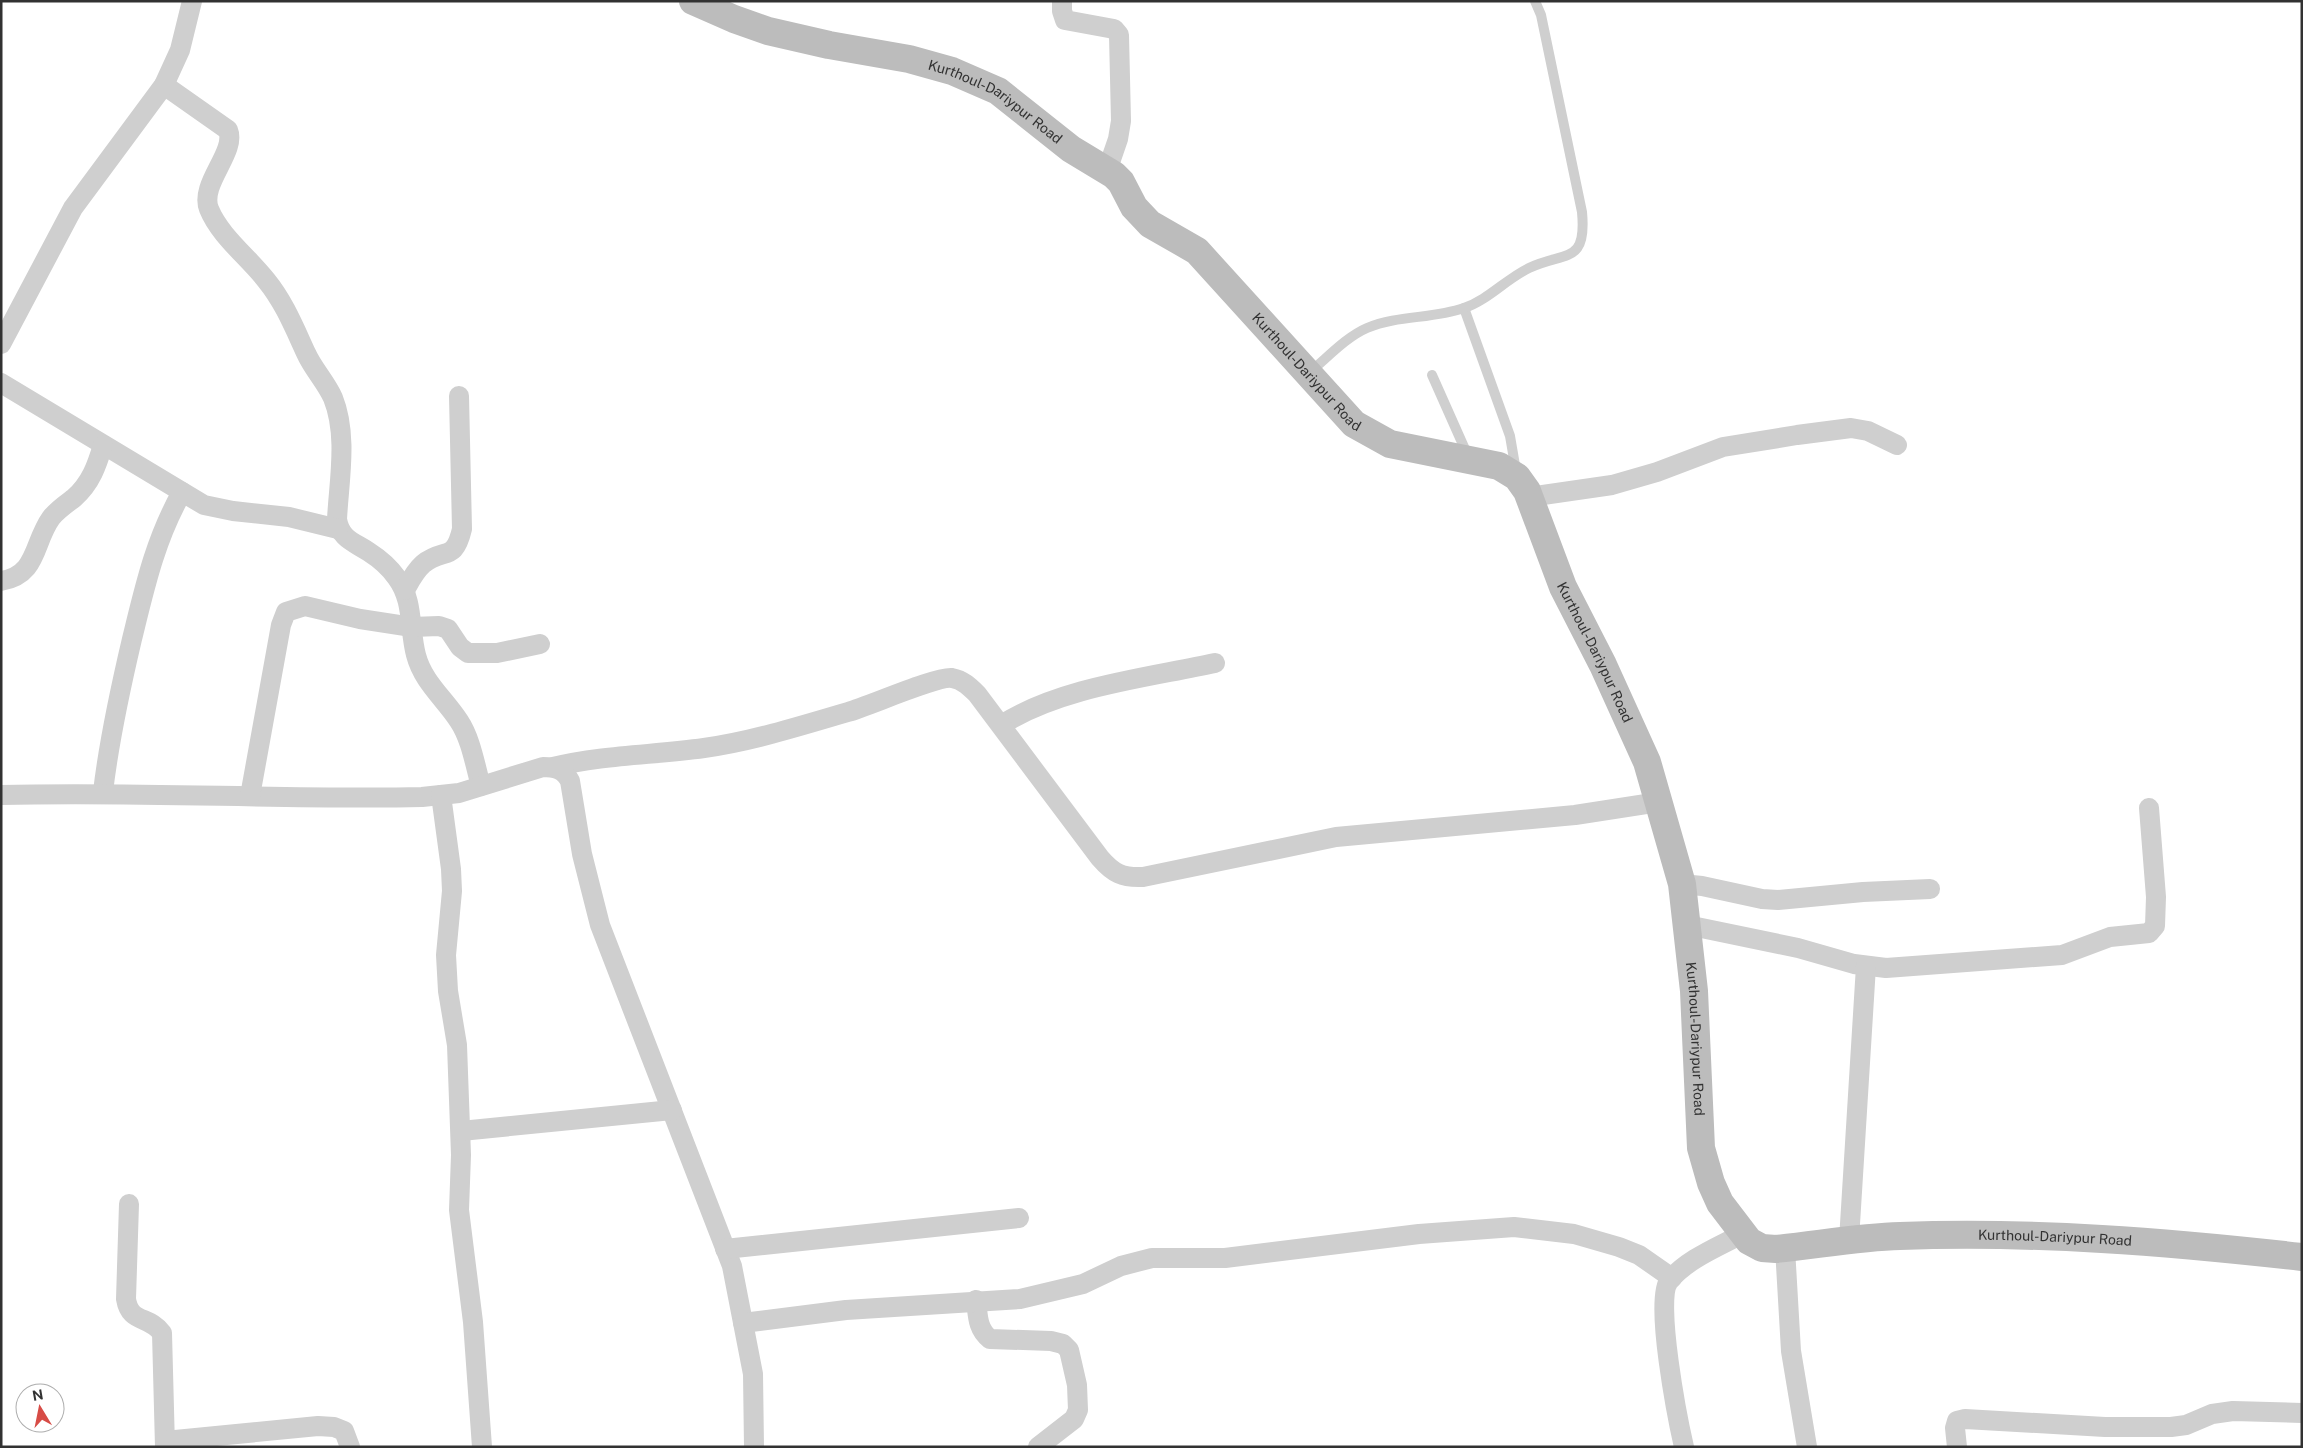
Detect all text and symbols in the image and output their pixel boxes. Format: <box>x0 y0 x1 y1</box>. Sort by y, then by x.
street label: Kurthoul-Dariypur Road <box>926 57 1065 147</box>
street label: Kurthoul-Dariypur Road <box>1249 310 1364 434</box>
street label: Kurthoul-Dariypur Road <box>1554 579 1636 725</box>
street label: Kurthoul-Dariypur Road <box>1683 961 1708 1116</box>
street label: Kurthoul-Dariypur Road <box>1978 1227 2133 1249</box>
north arrow <box>15 1383 65 1433</box>
text: N <box>31 1386 45 1404</box>

